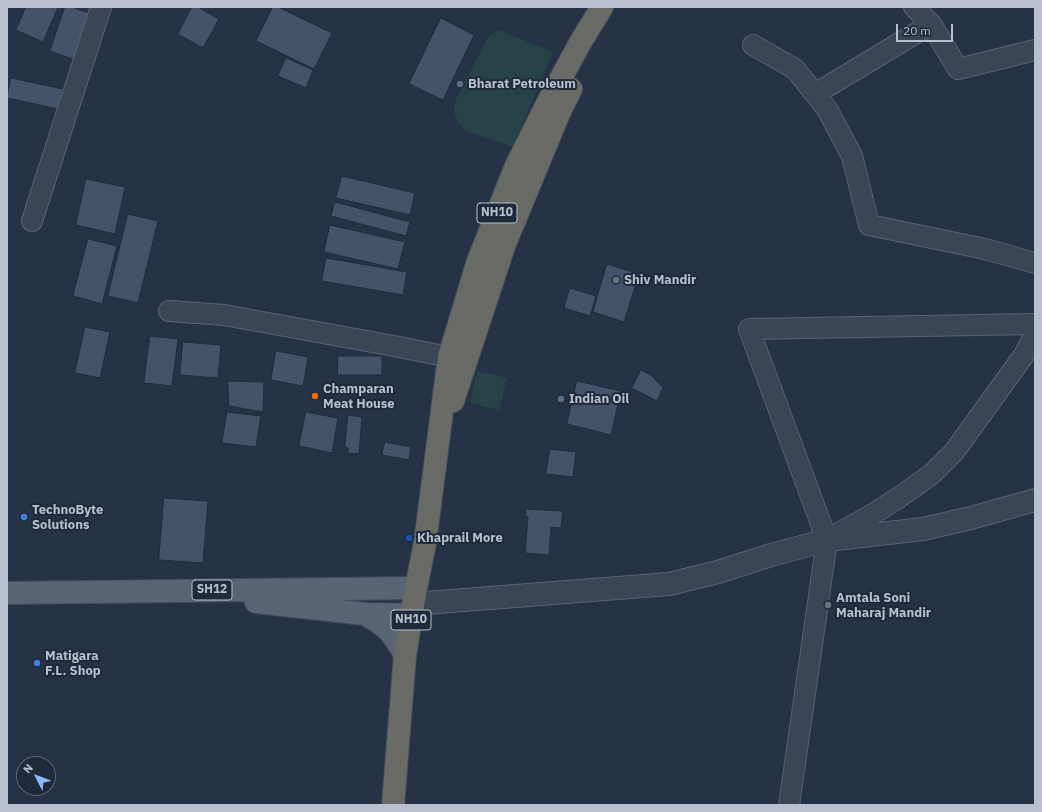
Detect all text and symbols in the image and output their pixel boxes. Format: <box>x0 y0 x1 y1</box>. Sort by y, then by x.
scale bar <box>898 16 955 42</box>
text: 20 m <box>903 23 931 38</box>
place label: Bharat Petroleum <box>468 76 576 92</box>
marker: Bharat Petroleum <box>455 79 465 89</box>
road number: NH10 <box>477 203 517 223</box>
place label: Shiv Mandir <box>624 272 696 288</box>
marker: Shiv Mandir <box>611 275 621 285</box>
place label: Champaran Meat House <box>323 381 395 412</box>
marker: Champaran Meat House <box>310 391 320 401</box>
place label: Indian Oil <box>569 391 629 407</box>
marker: Indian Oil <box>556 394 566 404</box>
place label: TechnoByte Solutions <box>32 502 103 533</box>
marker: TechnoByte Solutions <box>19 512 29 522</box>
place label: Khaprail More <box>417 530 503 546</box>
marker: Khaprail More <box>404 533 414 543</box>
road number: SH12 <box>192 580 232 600</box>
place label: Amtala Soni Maharaj Mandir <box>836 590 931 621</box>
marker: Amtala Soni Maharaj Mandir <box>823 600 833 610</box>
road number: NH10 <box>391 610 431 630</box>
place label: Matigara F.L. Shop <box>45 648 101 679</box>
marker: Matigara F.L. Shop <box>32 658 42 668</box>
north arrow <box>16 756 56 796</box>
text: N <box>20 761 36 776</box>

